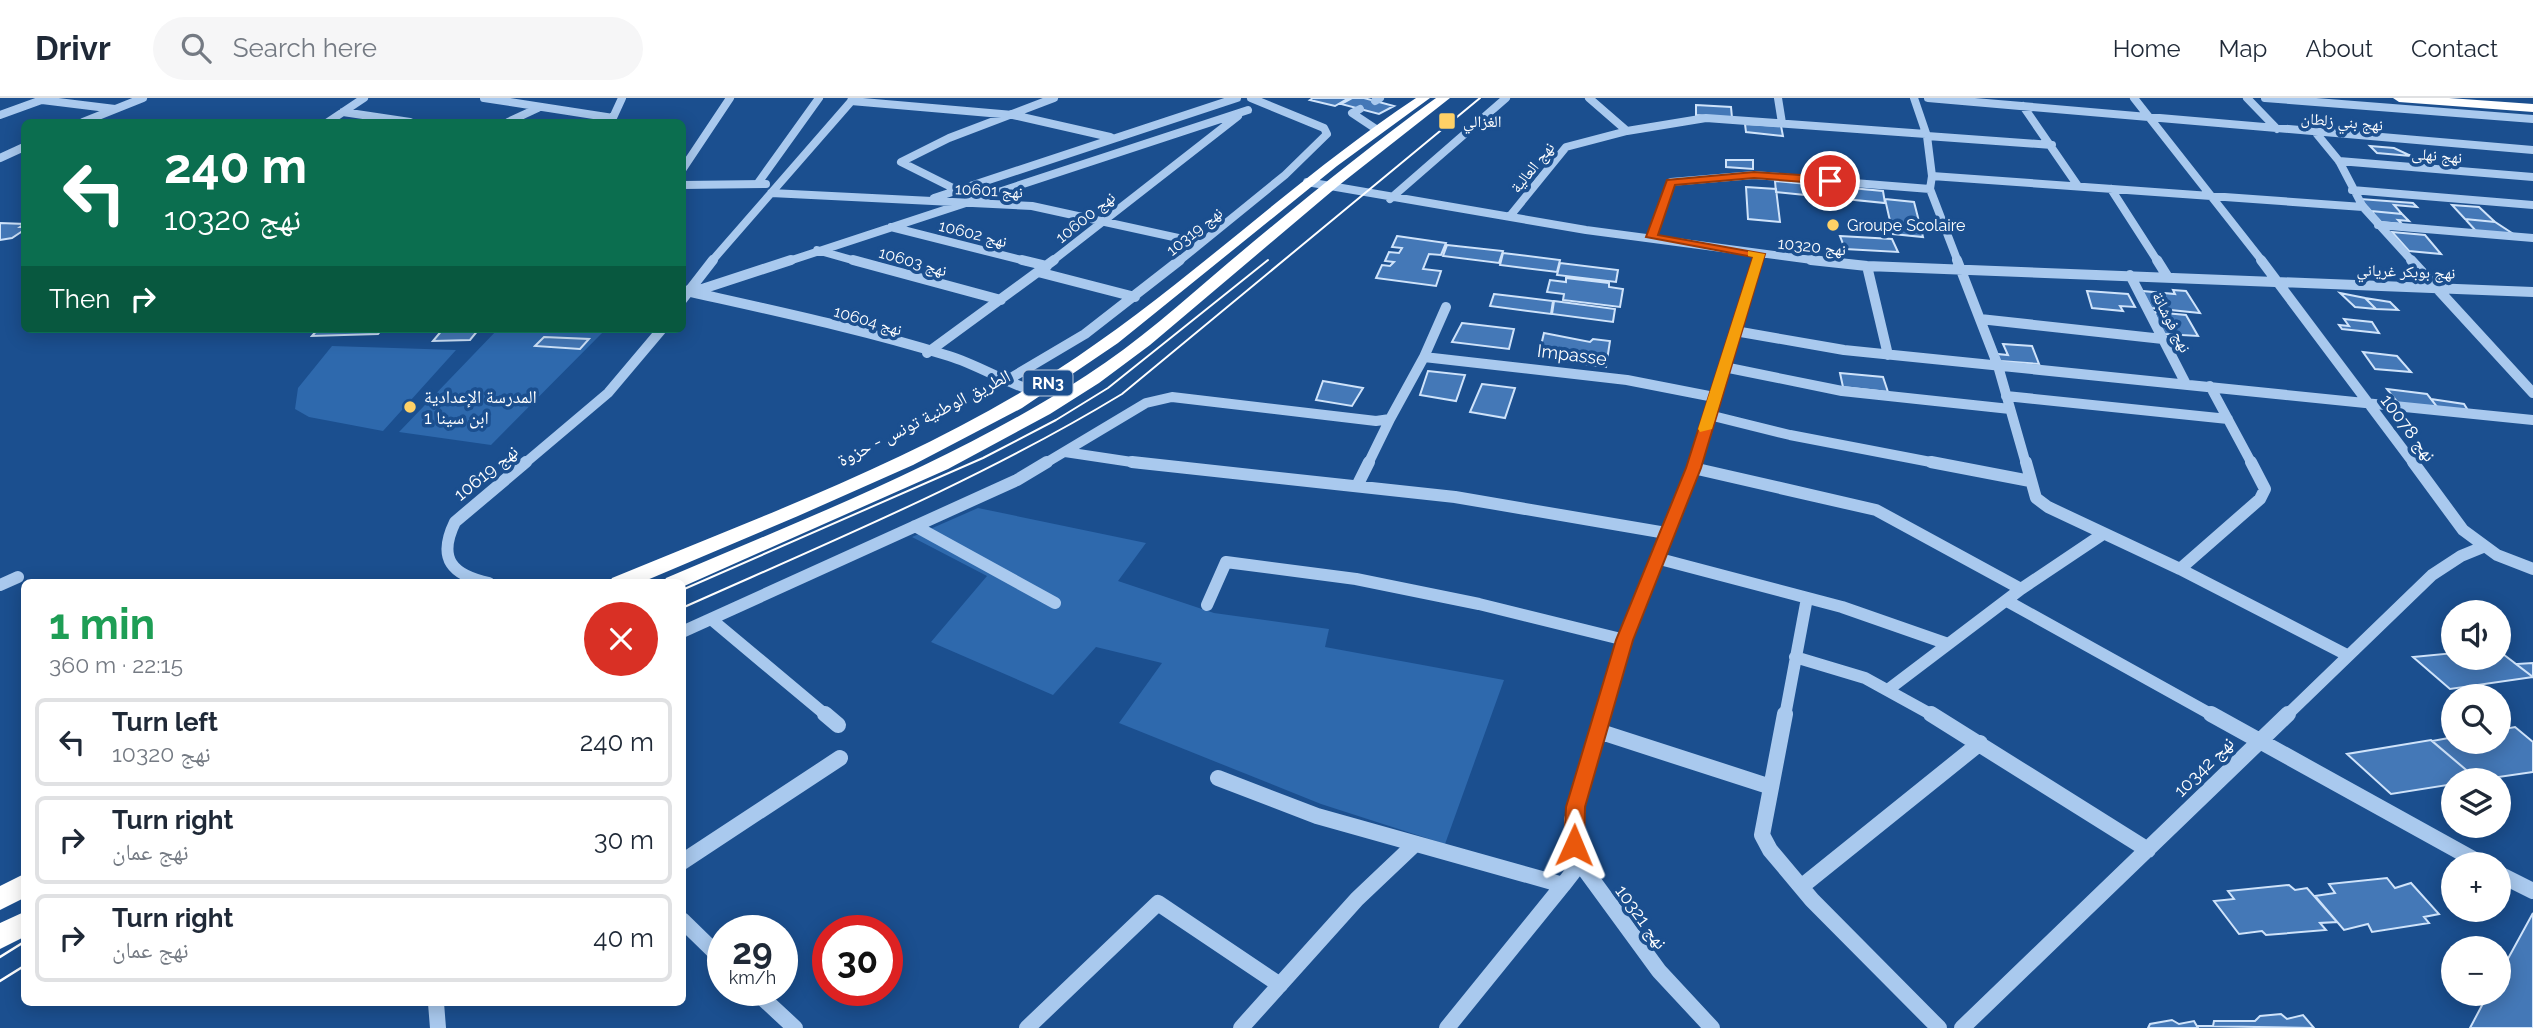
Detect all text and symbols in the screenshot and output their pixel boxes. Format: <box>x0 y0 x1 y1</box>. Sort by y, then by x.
search box <box>153 17 643 80</box>
text: Drivr <box>35 29 111 68</box>
icon: search <box>177 29 215 67</box>
text: Search here <box>233 33 377 63</box>
text: Home <box>2113 34 2181 63</box>
text: Map <box>2219 34 2267 63</box>
text: About <box>2305 34 2373 63</box>
text: Contact <box>2411 34 2498 63</box>
street label: نهج بني زلطان <box>2300 108 2384 138</box>
marker: الغزالي <box>1437 111 1457 131</box>
place label: الغزالي <box>1463 112 1501 134</box>
text: 240 m <box>164 137 307 194</box>
street label: نهج العالية <box>1506 138 1559 197</box>
street label: نهج نهلى <box>2411 144 2463 168</box>
icon: left <box>49 147 140 238</box>
pin <box>1800 151 1860 211</box>
icon: arrive <box>1811 162 1849 200</box>
street label: نهج 10601 <box>954 179 1024 203</box>
street label: نهج 10600 <box>1052 188 1120 248</box>
text: نهج 10320 <box>164 200 301 237</box>
street label: نهج 10319 <box>1162 203 1227 261</box>
street label: نهج 10602 <box>937 216 1009 252</box>
place label: Groupe Scolaire <box>1847 216 1965 235</box>
marker: Groupe Scolaire <box>1825 217 1841 233</box>
street label: نهج 10320 <box>1777 233 1847 261</box>
street label: نهج 10603 <box>876 243 949 281</box>
street label: نهج بوبكر غرياني <box>2356 260 2456 286</box>
icon: right <box>124 280 162 318</box>
text: Then <box>49 284 110 314</box>
street label: نهج فوشانة <box>2147 289 2195 356</box>
street label: نهج 10604 <box>831 302 904 340</box>
street label: Impasse <box>1536 340 1608 369</box>
street label: الطريق الوطنية تونس - حزوة <box>834 365 1014 471</box>
road number: RN3 <box>1024 370 1072 396</box>
place label: المدرسة الإعدادية ابن سينا 1 <box>424 386 537 429</box>
street label: نهج 10078 <box>2375 390 2440 467</box>
marker: المدرسة الإعدادية ابن سينا 1 <box>402 399 418 415</box>
street label: نهج 10619 <box>449 440 523 506</box>
text: 1 min <box>49 600 155 649</box>
map controls <box>2441 600 2511 1006</box>
button: sound <box>2441 600 2511 670</box>
button: close <box>584 602 658 676</box>
text: 360 m · 22:15 <box>49 651 183 678</box>
button: search <box>2441 684 2511 754</box>
text: Turn left <box>112 707 218 737</box>
icon: left <box>53 723 91 761</box>
text: 240 m <box>580 727 654 757</box>
street label: نهج 10342 <box>2169 732 2239 802</box>
text: نهج 10320 <box>112 740 211 767</box>
button: layers <box>2441 768 2511 838</box>
text: Turn right <box>112 805 233 835</box>
position arrow <box>1537 808 1611 882</box>
icon: right <box>53 821 91 859</box>
text: 30 m <box>594 825 654 855</box>
text: نهج عمان <box>112 838 189 865</box>
button: + <box>2441 852 2511 922</box>
street label: نهج 10321 <box>1610 881 1672 954</box>
text: Turn right <box>112 903 233 933</box>
speed limit sign: 30 <box>812 915 903 1006</box>
icon: right <box>53 919 91 957</box>
text: 40 m <box>593 923 654 953</box>
text: 29 <box>732 931 773 972</box>
text: نهج عمان <box>112 936 189 963</box>
button: − <box>2441 936 2511 1006</box>
text: km/h <box>729 967 776 988</box>

